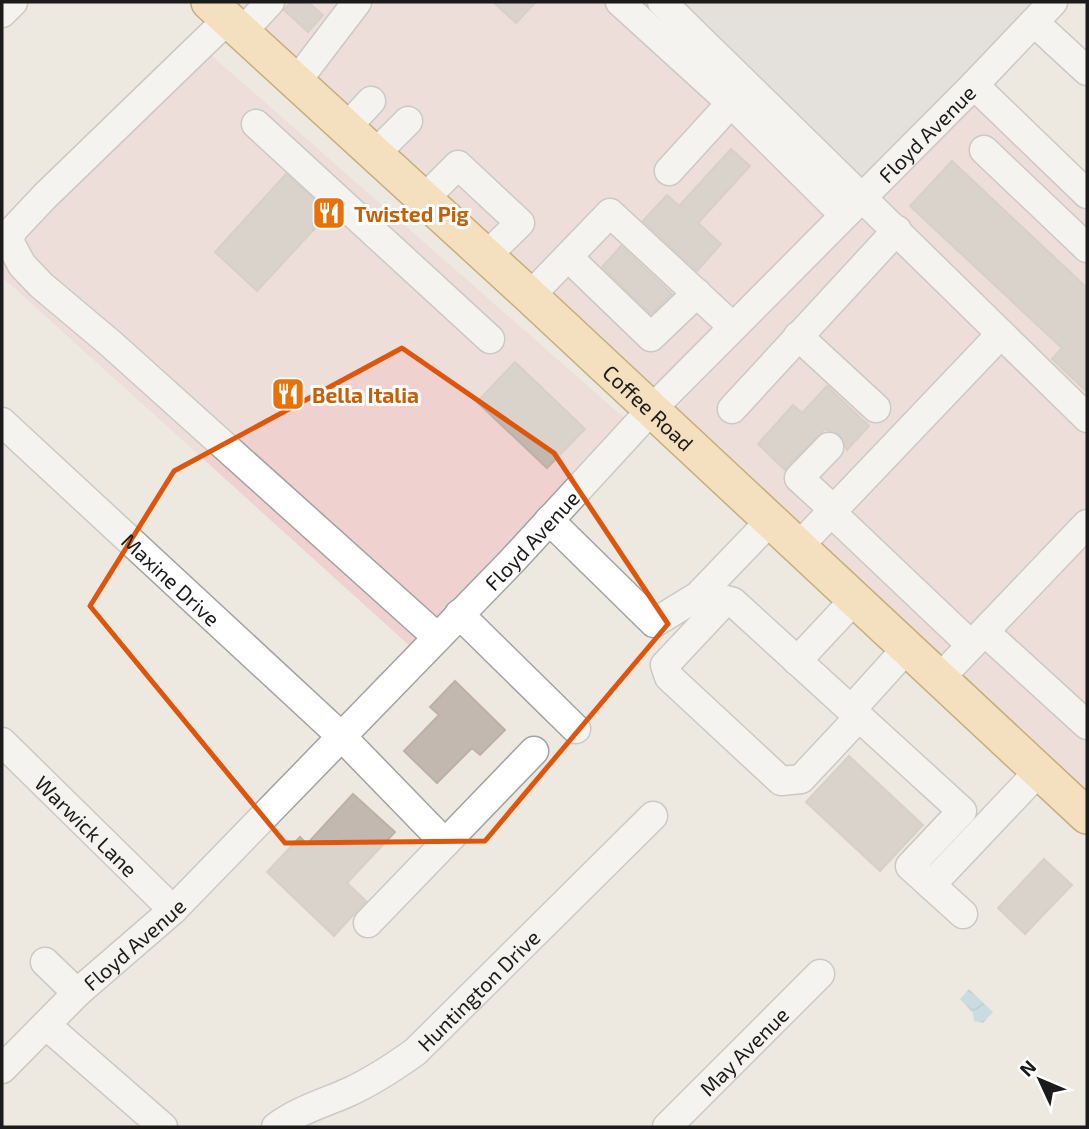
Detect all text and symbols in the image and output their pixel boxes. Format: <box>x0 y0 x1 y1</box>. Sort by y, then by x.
street label: Floyd Avenue <box>873 79 980 187</box>
restaurant icon: Twisted Pig <box>310 194 348 232</box>
place label: Twisted Pig <box>354 201 469 226</box>
street label: Coffee Road <box>599 359 699 455</box>
restaurant icon: Bella Italia <box>269 375 307 413</box>
place label: Bella Italia <box>312 382 419 407</box>
street label: Floyd Avenue <box>479 485 584 595</box>
street label: Maxine Drive <box>117 528 226 630</box>
street label: Warwick Lane <box>31 770 143 881</box>
street label: Floyd Avenue <box>78 893 190 995</box>
street label: Huntington Drive <box>412 924 544 1056</box>
street label: May Avenue <box>694 1001 793 1100</box>
north arrow <box>1005 1045 1075 1115</box>
text: N <box>1014 1055 1040 1081</box>

